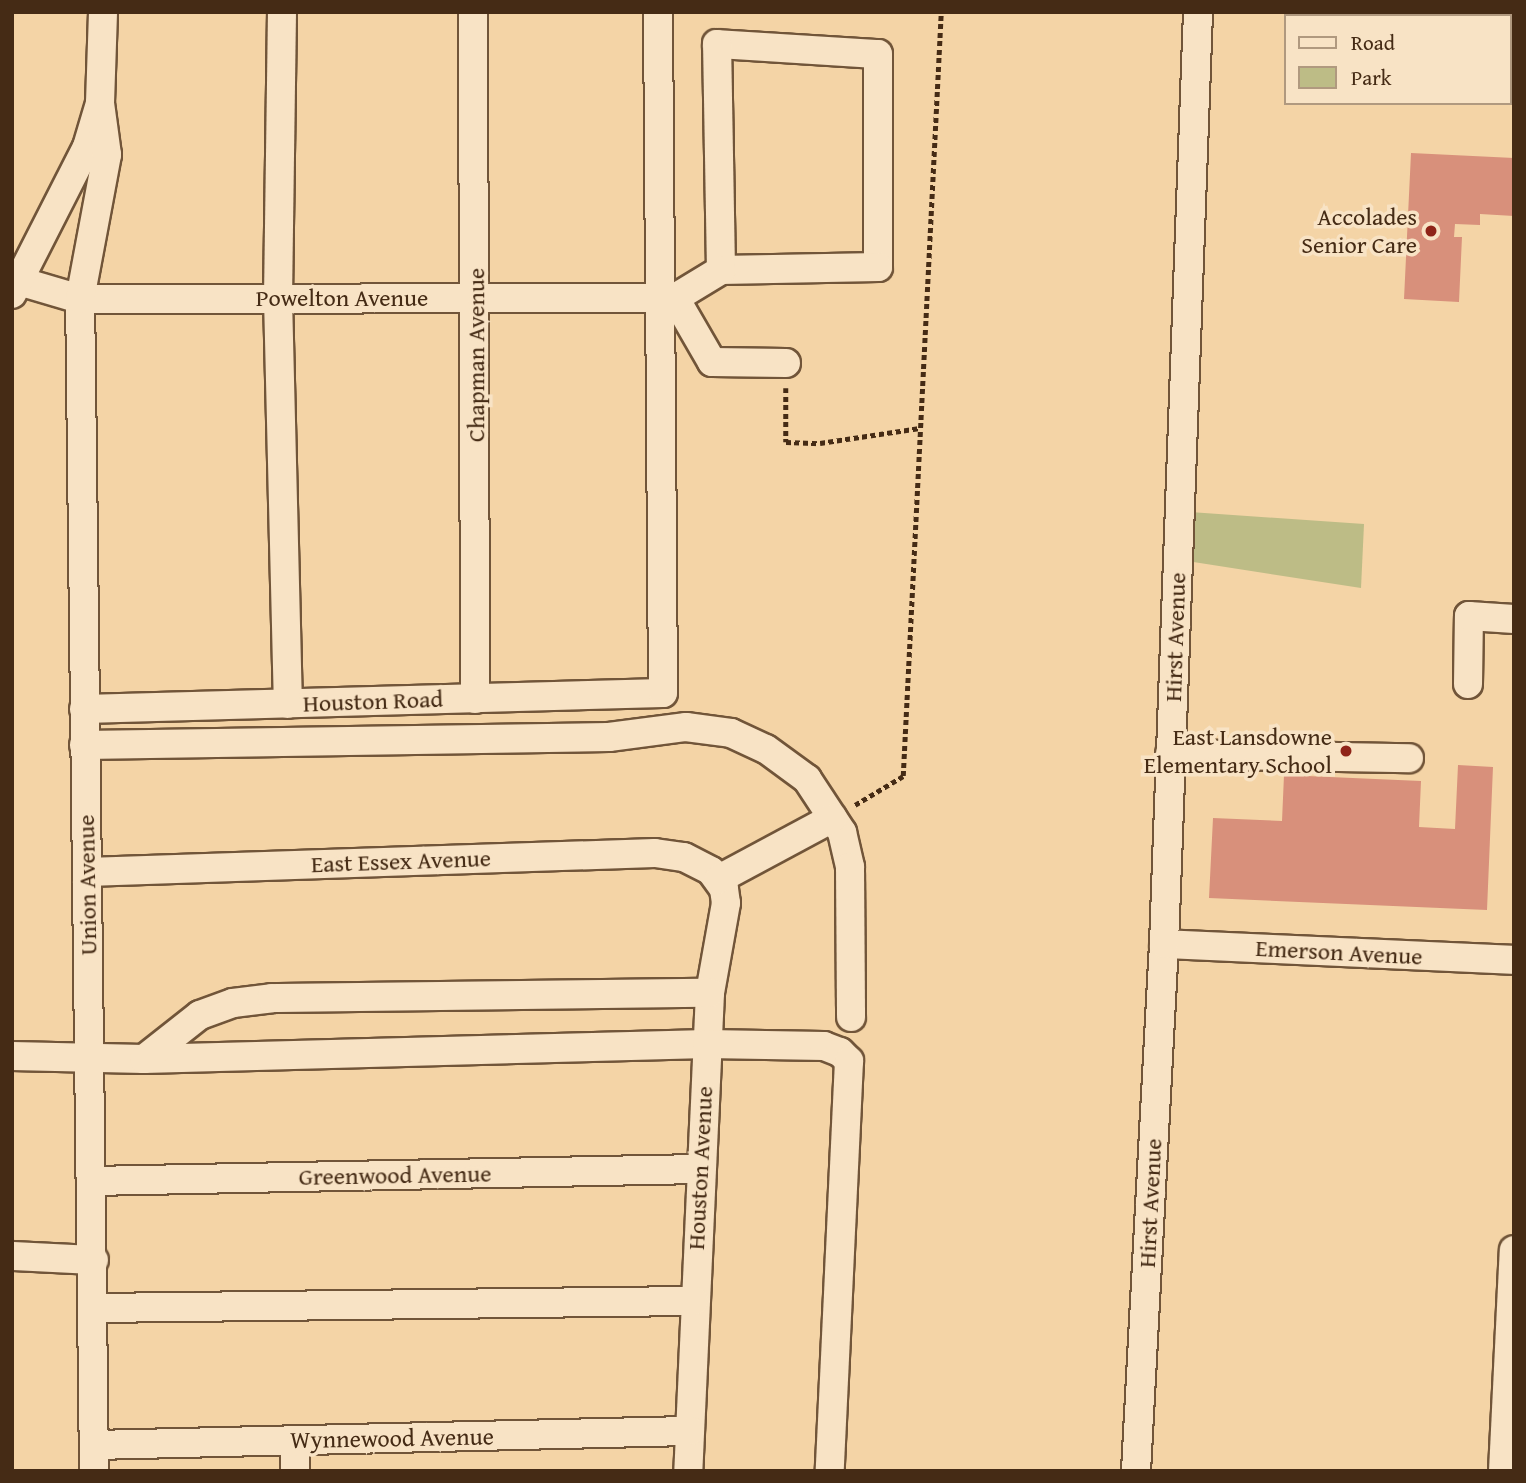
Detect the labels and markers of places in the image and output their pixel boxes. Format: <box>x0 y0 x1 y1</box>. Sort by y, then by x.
place label: Accolades Senior Care <box>1301 203 1417 259</box>
marker: Accolades Senior Care <box>1423 223 1439 239</box>
place label: East Lansdowne Elementary School <box>1144 723 1332 779</box>
marker: East Lansdowne Elementary School <box>1338 743 1354 759</box>

